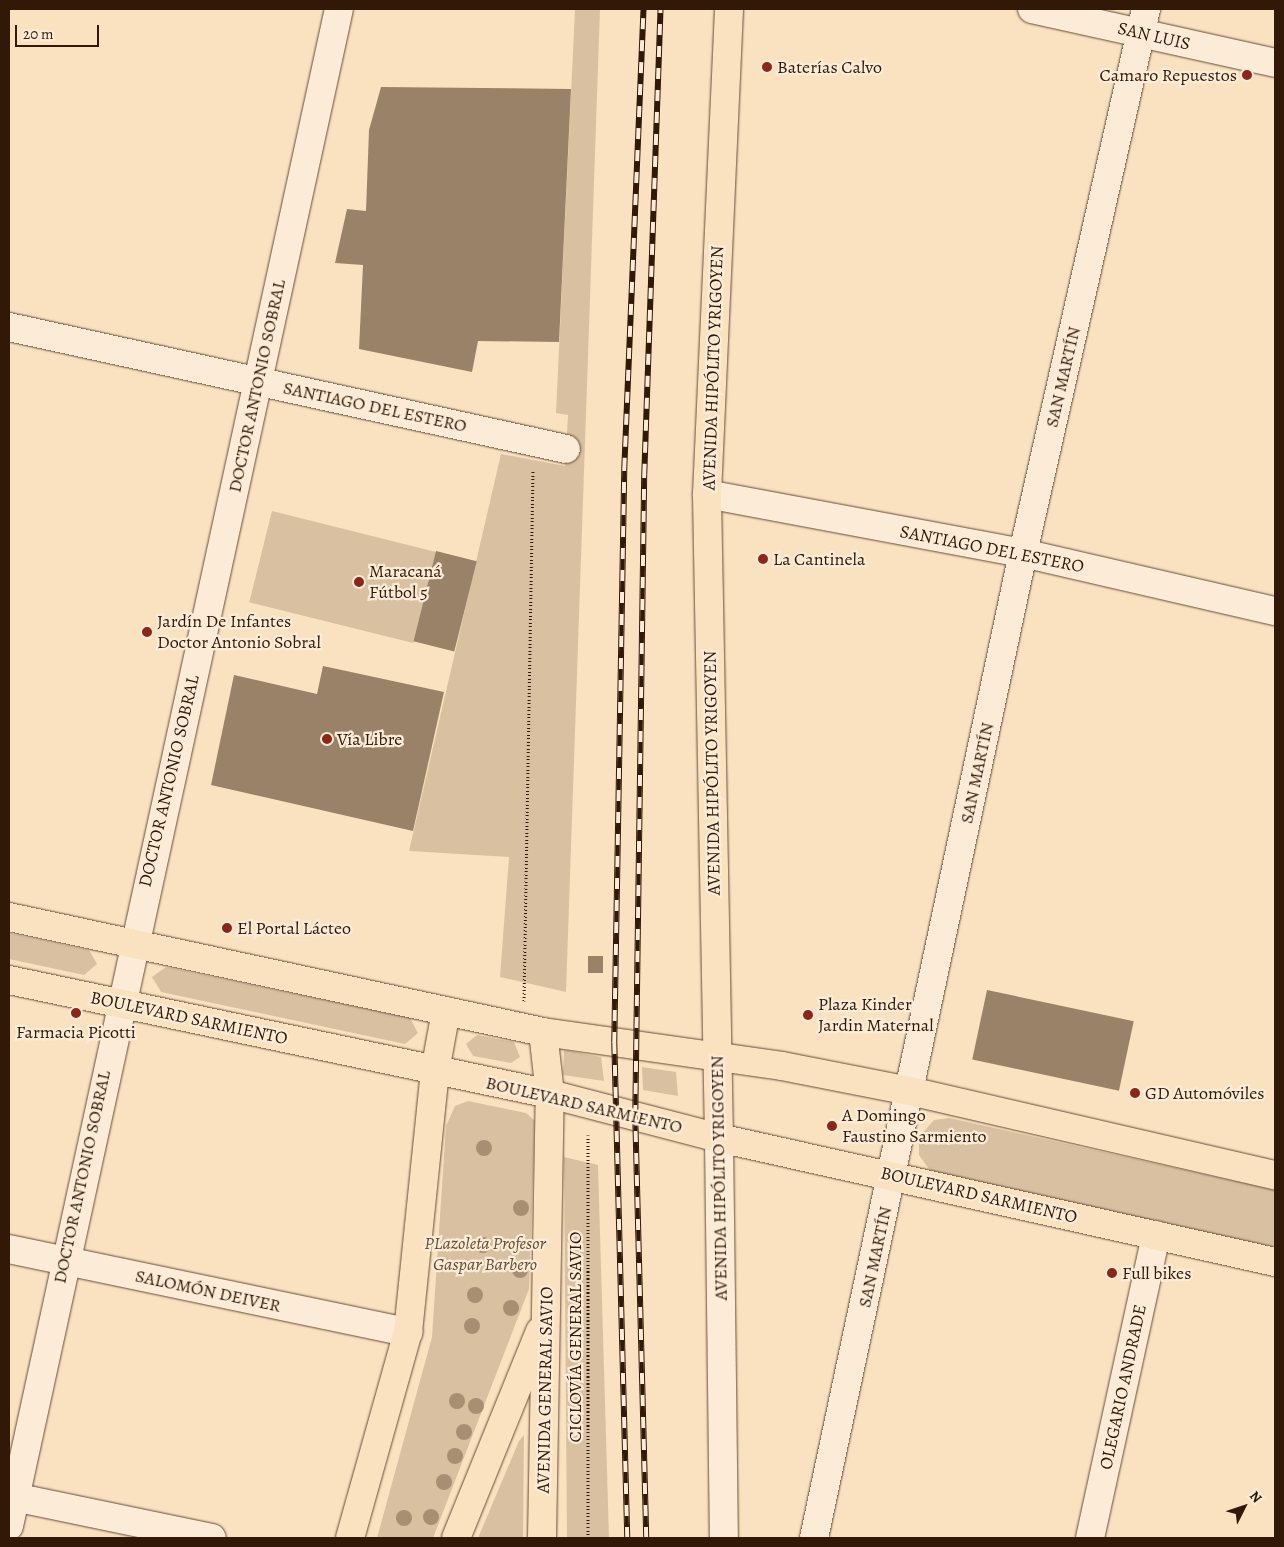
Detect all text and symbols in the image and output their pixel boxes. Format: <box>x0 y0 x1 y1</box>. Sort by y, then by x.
scale bar <box>18 15 101 47</box>
street label: SAN LUIS <box>1116 17 1192 55</box>
text: 20 m <box>23 24 54 44</box>
place label: Baterías Calvo <box>777 56 882 78</box>
marker: Baterías Calvo <box>761 61 773 73</box>
place label: Camaro Repuestos <box>1100 64 1237 86</box>
marker: Camaro Repuestos <box>1241 69 1253 81</box>
street label: AVENIDA HIPÓLITO YRIGOYEN <box>698 245 728 491</box>
street label: DOCTOR ANTONIO SOBRAL <box>224 278 290 494</box>
street label: SAN MARTÍN <box>1041 325 1085 429</box>
street label: SANTIAGO DEL ESTERO <box>281 377 469 437</box>
street label: SANTIAGO DEL ESTERO <box>898 521 1086 577</box>
place label: La Cantinela <box>773 548 865 570</box>
marker: La Cantinela <box>757 553 769 565</box>
place label: Maracaná Fútbol 5 <box>369 561 442 604</box>
marker: Maracaná Fútbol 5 <box>353 576 365 588</box>
place label: Jardín De Infantes Doctor Antonio Sobral <box>157 611 321 654</box>
marker: Jardín De Infantes Doctor Antonio Sobral <box>141 626 153 638</box>
street label: AVENIDA HIPÓLITO YRIGOYEN <box>699 650 725 896</box>
street label: DOCTOR ANTONIO SOBRAL <box>134 673 204 889</box>
street label: SAN MARTÍN <box>956 721 998 825</box>
place label: Vía Libre <box>337 728 402 750</box>
marker: Vía Libre <box>321 733 333 745</box>
place label: El Portal Lácteo <box>237 917 351 939</box>
marker: El Portal Lácteo <box>221 922 233 934</box>
street label: BOULEVARD SARMIENTO <box>89 987 289 1049</box>
place label: Plaza Kinder Jardin Maternal <box>818 994 934 1036</box>
marker: Farmacia Picotti <box>70 1007 82 1019</box>
marker: Plaza Kinder Jardin Maternal <box>802 1009 814 1021</box>
place label: Farmacia Picotti <box>16 1021 136 1043</box>
street label: AVENIDA HIPÓLITO YRIGOYEN <box>706 1055 732 1301</box>
street label: DOCTOR ANTONIO SOBRAL <box>49 1069 115 1285</box>
street label: BOULEVARD SARMIENTO <box>484 1072 684 1138</box>
place label: GD Automóviles <box>1145 1082 1264 1104</box>
marker: GD Automóviles <box>1129 1087 1141 1099</box>
place label: A Domingo Faustino Sarmiento <box>842 1105 987 1148</box>
marker: A Domingo Faustino Sarmiento <box>826 1120 838 1132</box>
street label: BOULEVARD SARMIENTO <box>879 1162 1079 1228</box>
street label: SAN MARTÍN <box>854 1205 896 1309</box>
street label: CICLOVÍA GENERAL SAVIO <box>564 1231 586 1443</box>
park label: PLazoleta Profesor Gaspar Barbero <box>424 1233 546 1276</box>
place label: Full bikes <box>1122 1262 1191 1284</box>
street label: SALOMÓN DEIVER <box>133 1265 283 1317</box>
marker: Full bikes <box>1106 1267 1118 1279</box>
street label: AVENIDA GENERAL SAVIO <box>532 1286 558 1494</box>
street label: OLEGARIO ANDRADE <box>1095 1302 1151 1472</box>
north arrow <box>1219 1482 1269 1532</box>
text: N <box>1245 1487 1266 1507</box>

